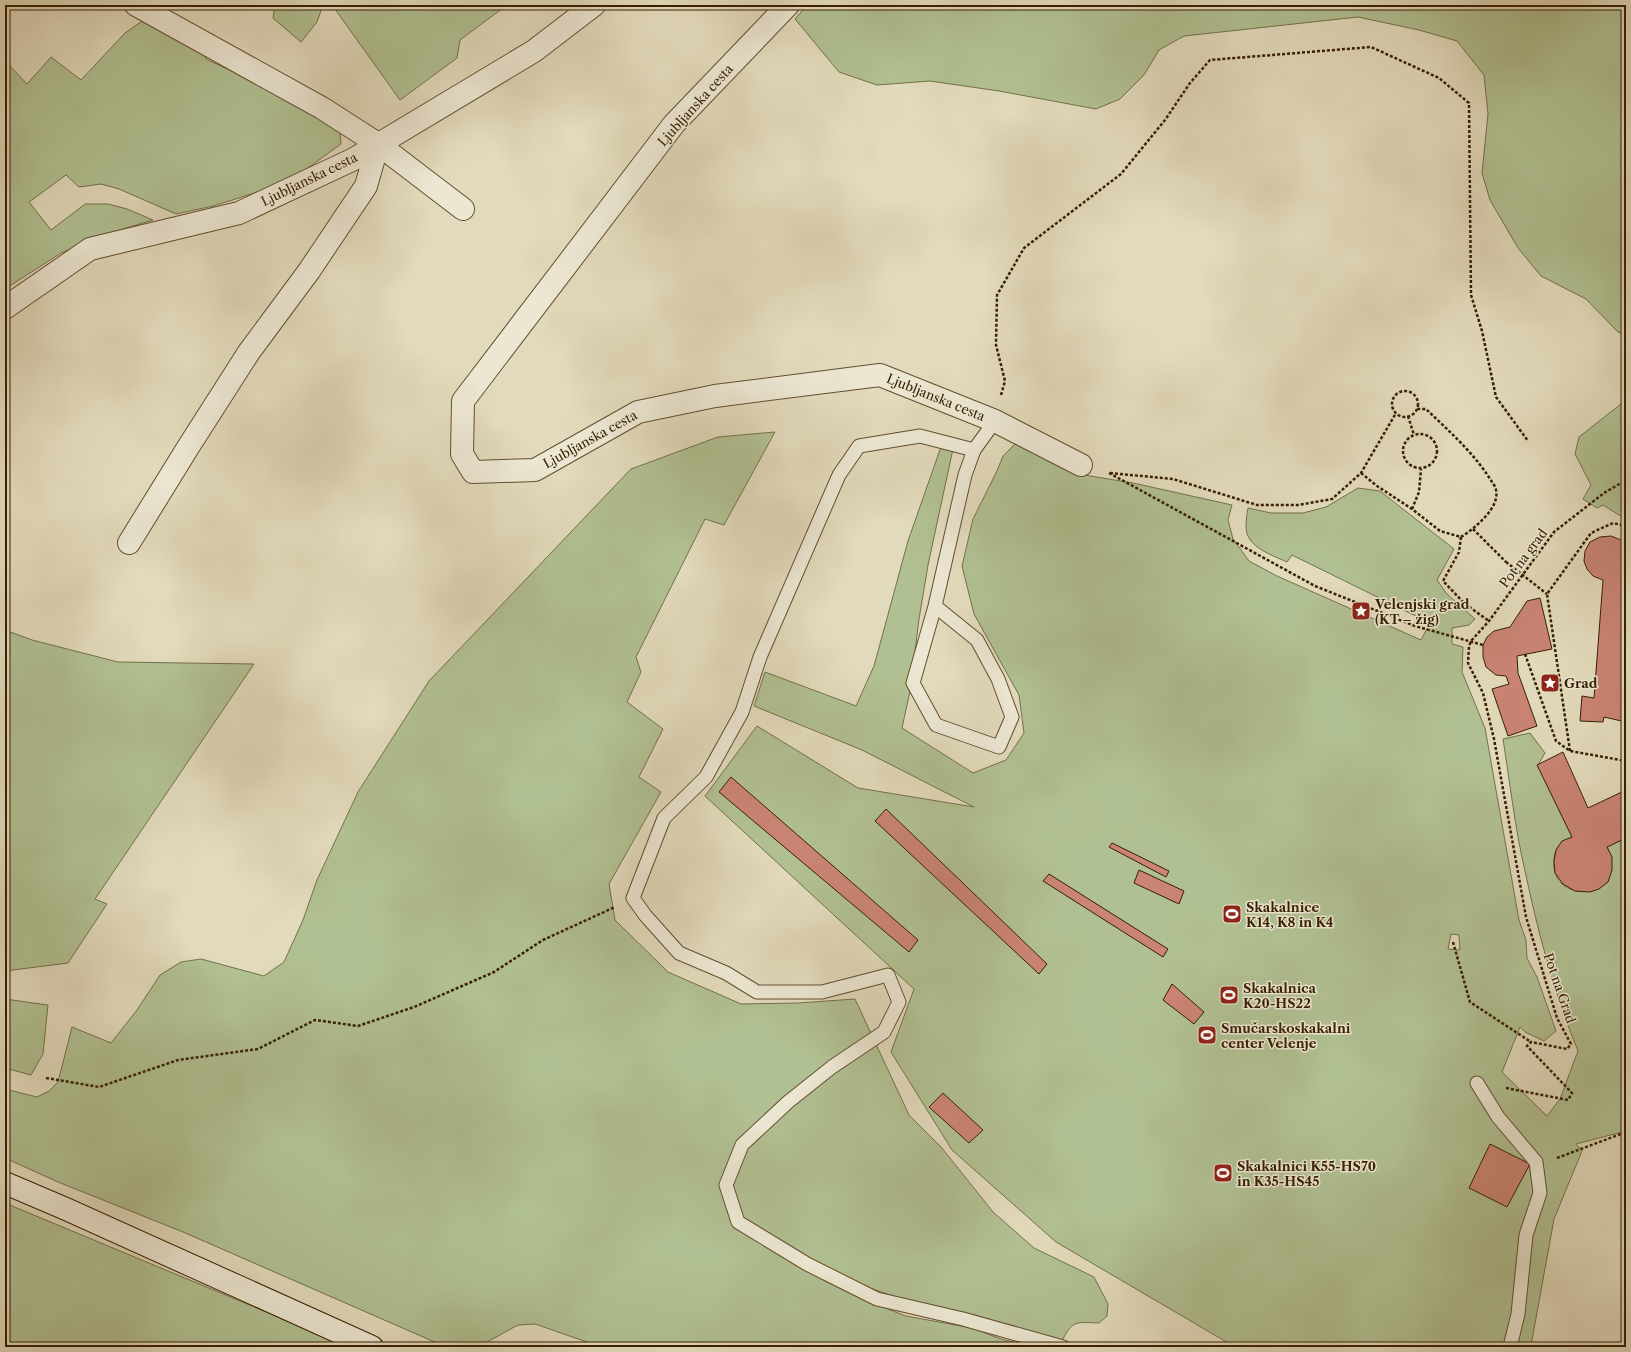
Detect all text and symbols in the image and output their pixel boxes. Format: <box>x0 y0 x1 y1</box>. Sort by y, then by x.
street label: Ljubljanska cesta <box>654 61 736 149</box>
street label: Ljubljanska cesta <box>258 149 360 209</box>
street label: Ljubljanska cesta <box>884 370 988 424</box>
street label: Ljubljanska cesta <box>540 407 640 471</box>
street label: Pot na grad <box>1496 525 1550 591</box>
place label: Velenjski grad (KT – žig) <box>1374 596 1470 627</box>
place icon: Velenjski grad (KT – žig) <box>1350 600 1372 622</box>
place icon: Grad <box>1539 672 1561 694</box>
place label: Grad <box>1564 675 1598 691</box>
place label: Skakalnice K14, K8 in K4 <box>1246 899 1334 930</box>
sports icon: Skakalnice K14, K8 in K4 <box>1221 903 1243 925</box>
street label: Pot na Grad <box>1541 951 1580 1025</box>
place label: Skakalnica K20-HS22 <box>1243 980 1316 1011</box>
sports icon: Skakalnica K20-HS22 <box>1218 984 1240 1006</box>
place label: Smučarskoskakalni center Velenje <box>1221 1020 1351 1051</box>
sports icon: Smučarskoskakalni center Velenje <box>1196 1024 1218 1046</box>
place label: Skakalnici K55-HS70 in K35-HS45 <box>1237 1158 1376 1189</box>
sports icon: Skakalnici K55-HS70 in K35-HS45 <box>1212 1162 1234 1184</box>

